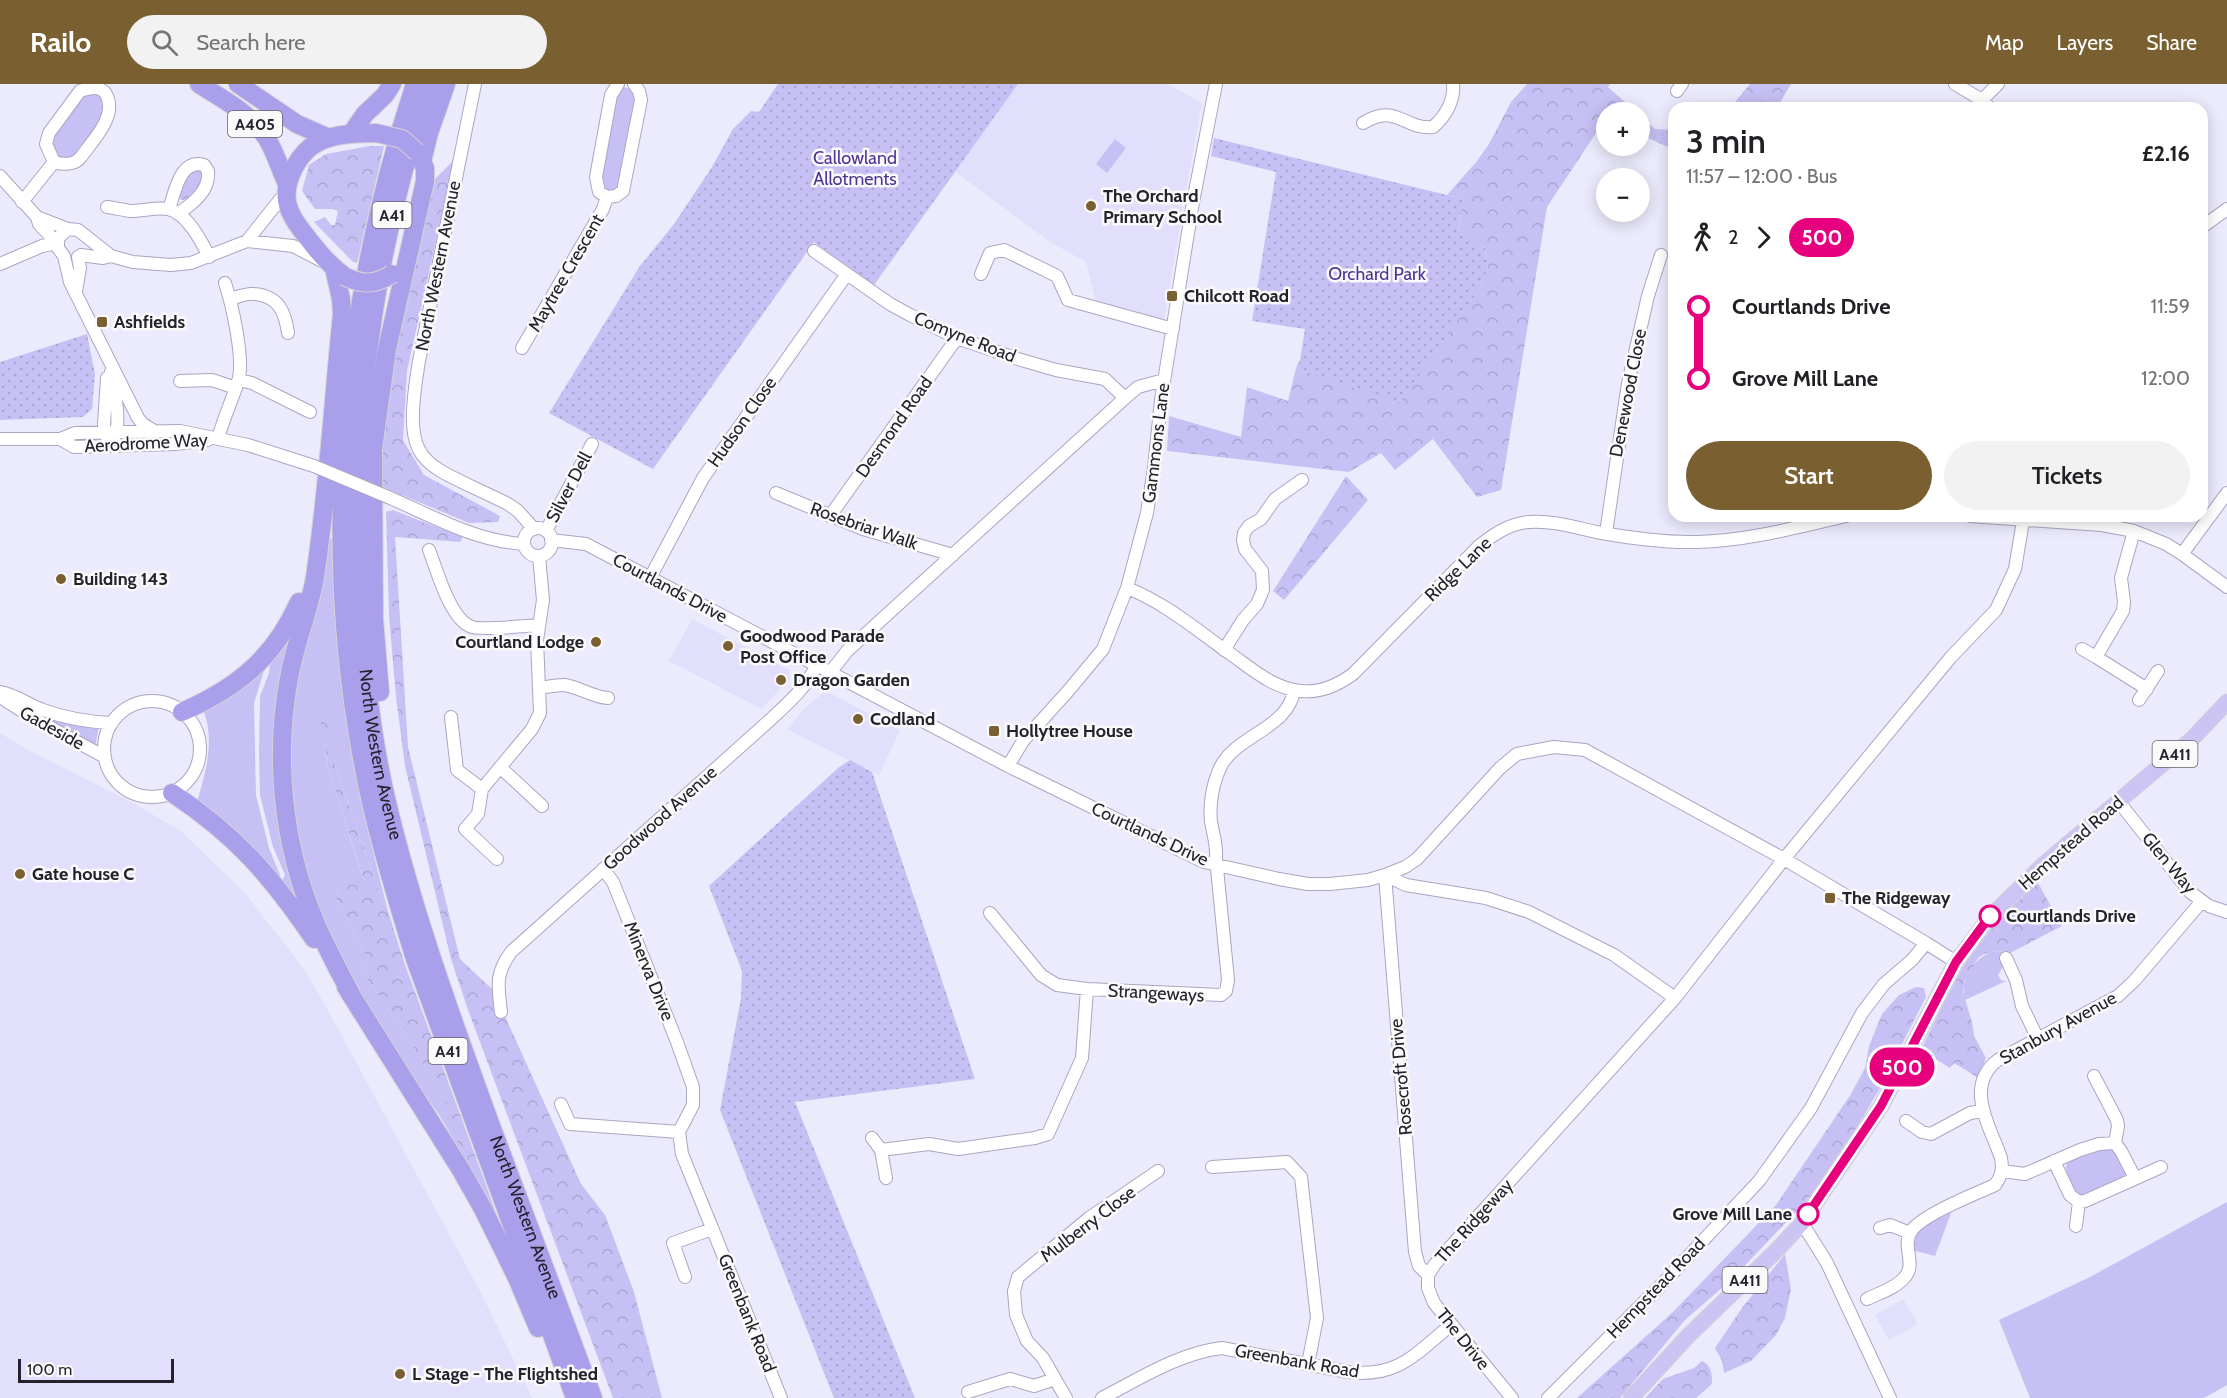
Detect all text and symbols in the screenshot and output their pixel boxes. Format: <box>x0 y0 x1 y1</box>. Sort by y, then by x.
search box <box>127 15 547 69</box>
text: Railo <box>30 25 91 59</box>
icon: search <box>148 26 181 59</box>
text: Search here <box>196 29 306 56</box>
text: Map <box>1985 30 2024 55</box>
text: Layers <box>2057 30 2113 55</box>
text: Share <box>2146 30 2197 55</box>
map controls <box>1596 102 1650 222</box>
button: + <box>1596 102 1650 156</box>
road number: A405 <box>228 111 282 137</box>
text: 3 min <box>1686 121 1766 161</box>
text: £2.16 <box>2142 140 2190 167</box>
park label: Callowland Allotments <box>813 147 897 190</box>
text: 11:57 – 12:00 · Bus <box>1686 164 1837 188</box>
button: − <box>1596 168 1650 222</box>
street label: North Western Avenue <box>411 179 465 353</box>
place label: The Orchard Primary School <box>1103 185 1222 228</box>
marker: The Orchard Primary School <box>1084 199 1098 213</box>
road number: A41 <box>372 202 412 228</box>
street label: Maytree Crescent <box>523 210 609 336</box>
icon: walk <box>1686 221 1719 254</box>
icon: forward <box>1747 221 1780 254</box>
text: 2 <box>1728 225 1738 249</box>
text: 500 <box>1801 225 1842 250</box>
park label: Orchard Park <box>1328 263 1427 285</box>
place label: Chilcott Road <box>1184 285 1289 307</box>
marker: Chilcott Road <box>1165 289 1179 303</box>
text: Courtlands Drive <box>1732 293 1891 320</box>
text: 11:59 <box>2151 294 2190 318</box>
street label: Comyne Road <box>911 307 1019 367</box>
place label: Ashfields <box>114 311 186 333</box>
marker: Ashfields <box>95 315 109 329</box>
street label: Denewood Close <box>1605 327 1651 459</box>
text: Grove Mill Lane <box>1732 365 1878 392</box>
text: 12:00 <box>2141 366 2190 390</box>
street label: Desmond Road <box>851 372 937 482</box>
street label: Hudson Close <box>703 373 781 471</box>
street label: Gammons Lane <box>1138 382 1174 504</box>
street label: Aerodrome Way <box>84 429 208 457</box>
button: Start <box>1686 441 1932 510</box>
button: Tickets <box>1944 441 2190 510</box>
street label: Silver Dell <box>541 447 597 526</box>
street label: Rosebriar Walk <box>807 497 922 555</box>
street label: Ridge Lane <box>1420 532 1496 606</box>
street label: Courtlands Drive <box>609 549 731 627</box>
place label: Building 143 <box>73 568 168 590</box>
marker: Building 143 <box>54 572 68 586</box>
place label: Goodwood Parade Post Office <box>740 625 884 668</box>
place label: Courtland Lodge <box>455 631 584 653</box>
marker: Courtland Lodge <box>589 635 603 649</box>
marker: Goodwood Parade Post Office <box>721 639 735 653</box>
street label: North Western Avenue <box>354 668 407 842</box>
place label: Dragon Garden <box>793 669 910 691</box>
marker: Dragon Garden <box>774 673 788 687</box>
street label: Gadeside <box>16 701 88 755</box>
place label: Codland <box>870 708 935 730</box>
marker: Codland <box>851 712 865 726</box>
place label: Hollytree House <box>1006 720 1133 742</box>
marker: Hollytree House <box>987 724 1001 738</box>
road number: A411 <box>2152 741 2198 767</box>
street label: Goodwood Avenue <box>599 761 721 875</box>
street label: Hempstead Road <box>2014 791 2128 895</box>
street label: Courtlands Drive <box>1088 797 1212 871</box>
street label: Glen Way <box>2137 828 2201 898</box>
place label: Gate house C <box>32 863 134 885</box>
marker: Gate house C <box>13 867 27 881</box>
place label: The Ridgeway <box>1842 887 1951 909</box>
marker: The Ridgeway <box>1823 891 1837 905</box>
marker: Courtlands Drive <box>1979 905 2001 927</box>
place label: Courtlands Drive <box>2006 905 2136 927</box>
street label: Minerva Drive <box>619 918 679 1024</box>
street label: Strangeways <box>1107 979 1205 1007</box>
street label: Stanbury Avenue <box>1996 987 2120 1069</box>
street label: Rosecroft Drive <box>1385 1018 1417 1136</box>
road number: A41 <box>428 1038 468 1064</box>
line badge: 500 <box>1868 1048 1936 1086</box>
text: 500 <box>1882 1055 1922 1080</box>
street label: North Western Avenue <box>485 1132 566 1302</box>
street label: The Ridgeway <box>1431 1174 1517 1268</box>
street label: Mulberry Close <box>1036 1181 1140 1267</box>
place label: Grove Mill Lane <box>1672 1203 1792 1225</box>
marker: Grove Mill Lane <box>1797 1203 1819 1225</box>
street label: Hempstead Road <box>1602 1233 1710 1343</box>
street label: Greenbank Road <box>713 1251 781 1375</box>
road number: A411 <box>1722 1267 1768 1293</box>
street label: The Drive <box>1432 1304 1494 1374</box>
street label: Greenbank Road <box>1233 1339 1361 1383</box>
scale bar <box>18 1356 174 1384</box>
text: 100 m <box>27 1360 72 1379</box>
place label: L Stage - The Flightshed <box>412 1363 598 1385</box>
marker: L Stage - The Flightshed <box>393 1367 407 1381</box>

